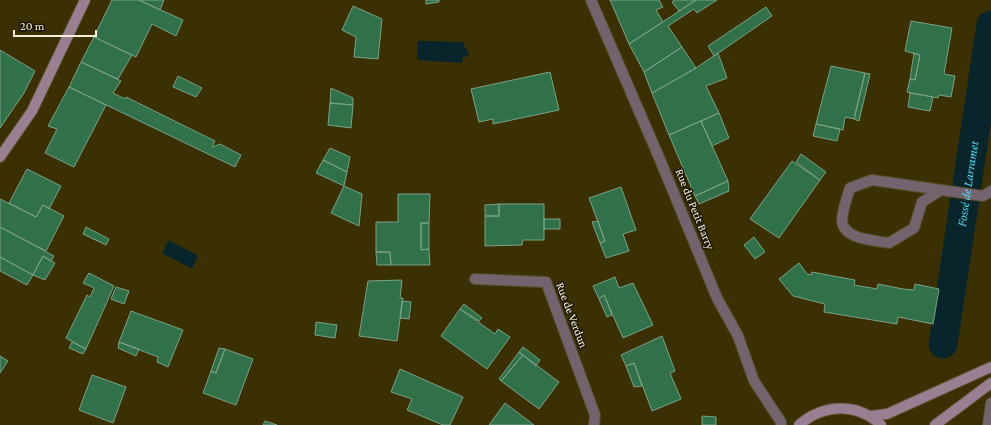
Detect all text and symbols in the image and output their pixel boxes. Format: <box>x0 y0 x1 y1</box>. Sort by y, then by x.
scale bar <box>14 12 96 38</box>
text: 20 m <box>20 19 45 33</box>
water label: Fossé de Larramet <box>953 140 981 228</box>
street label: Rue du Petit Barry <box>672 167 718 252</box>
street label: Rue de Verdun <box>553 280 591 350</box>

